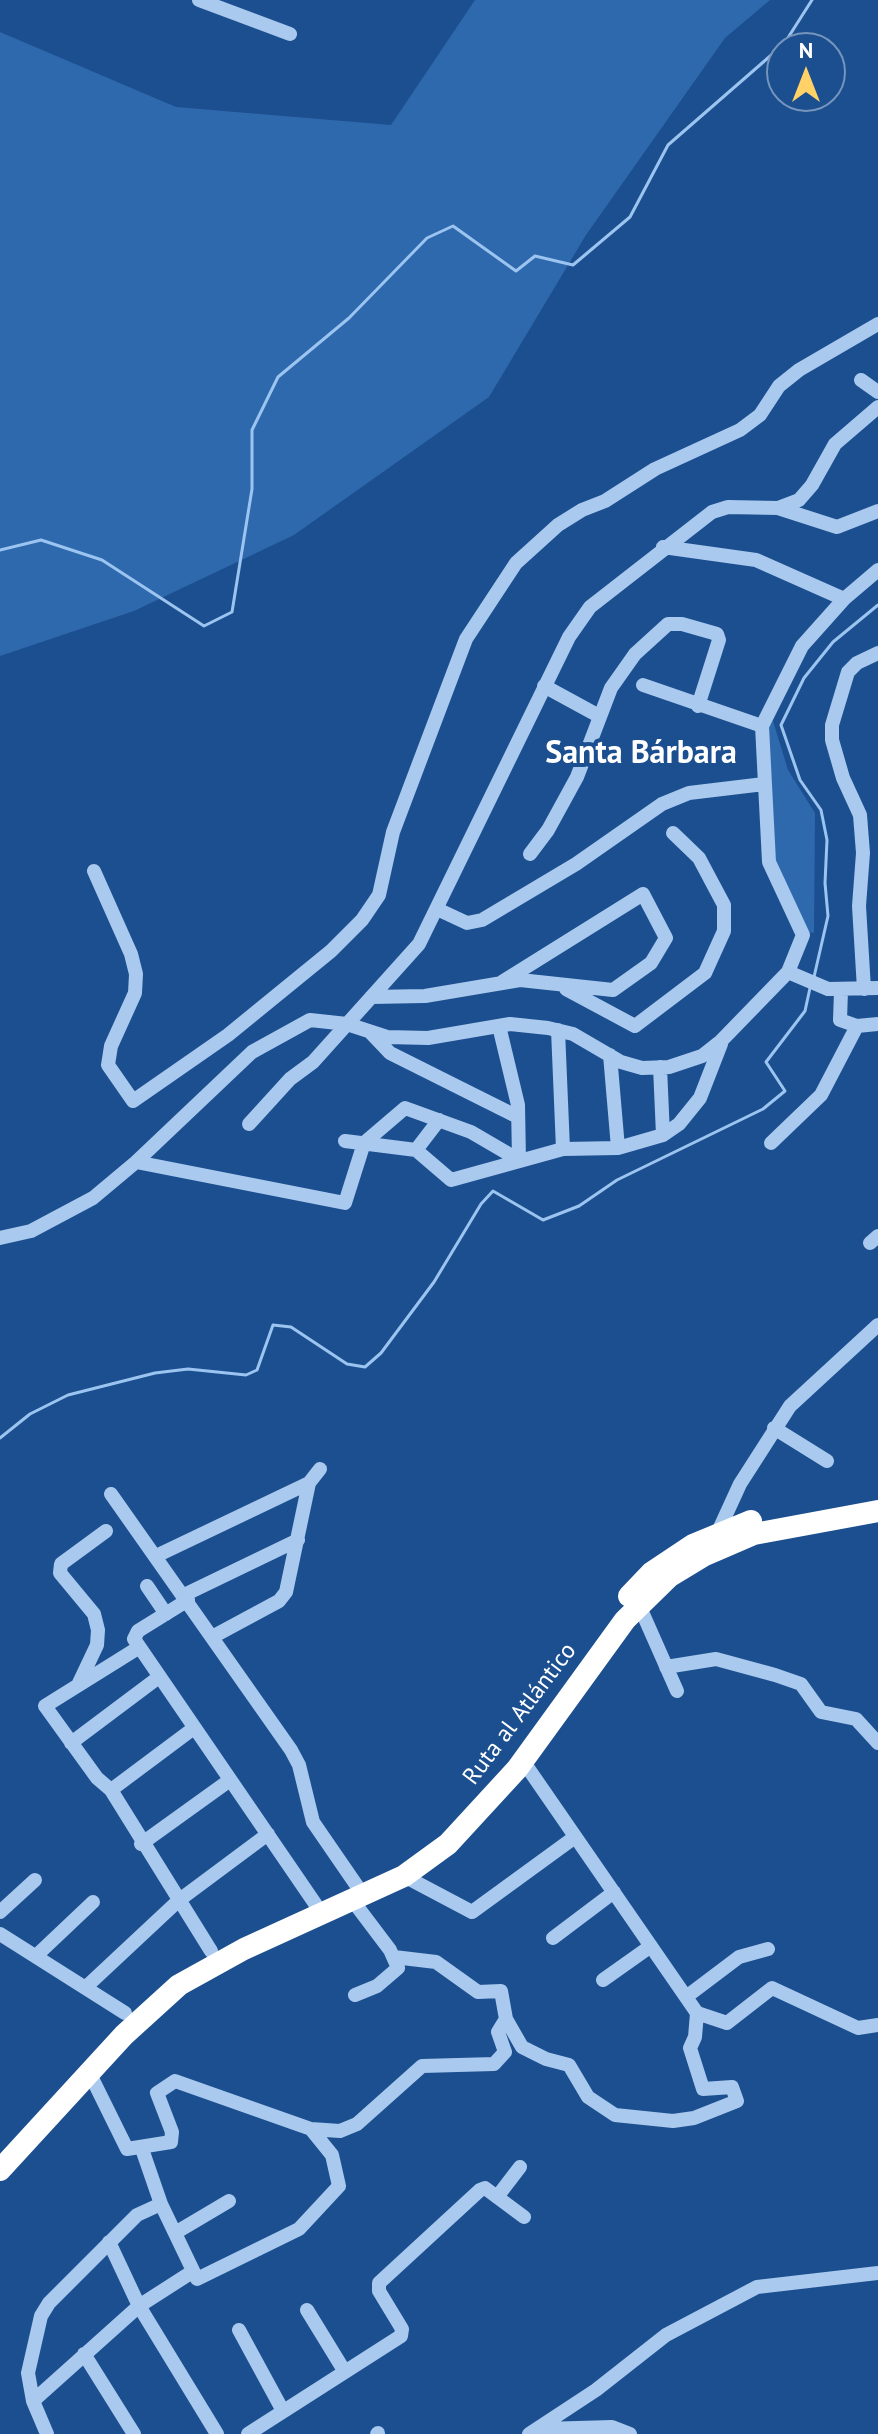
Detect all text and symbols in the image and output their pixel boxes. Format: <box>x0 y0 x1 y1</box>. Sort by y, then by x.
north arrow <box>766 32 846 112</box>
text: N <box>799 36 813 64</box>
district label: Santa Bárbara <box>545 735 737 773</box>
street label: Ruta al Atlántico <box>457 1637 583 1791</box>

